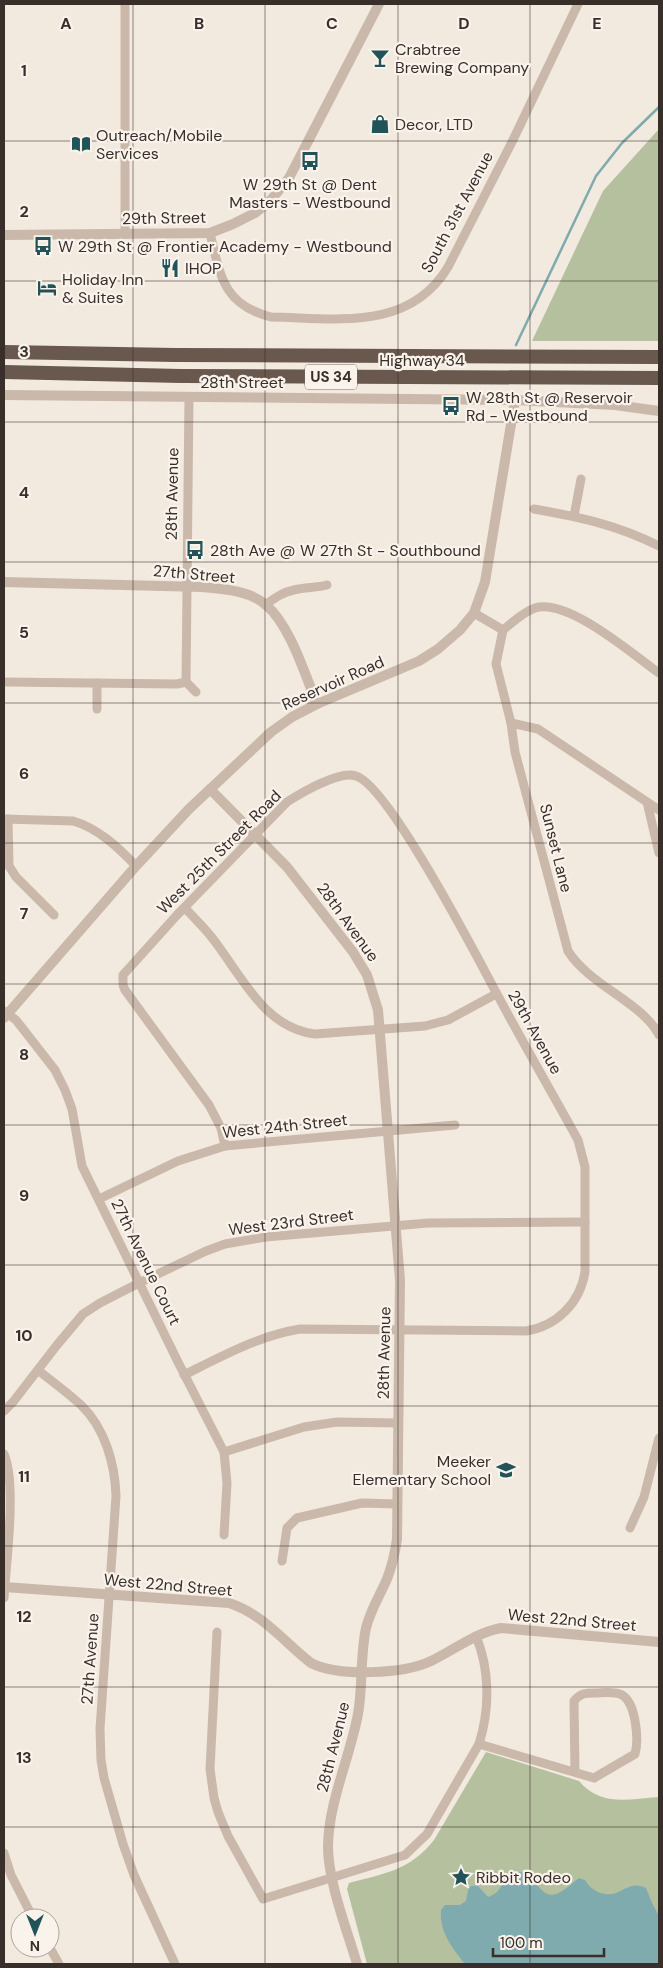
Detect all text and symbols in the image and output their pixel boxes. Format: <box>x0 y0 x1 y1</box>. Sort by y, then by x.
text: A <box>60 13 72 34</box>
text: B <box>194 13 204 34</box>
text: C <box>326 13 338 34</box>
text: D <box>458 13 470 34</box>
text: E <box>592 13 602 34</box>
place label: Crabtree Brewing Company <box>395 39 529 78</box>
bar icon: Crabtree Brewing Company <box>369 47 391 69</box>
text: 1 <box>21 60 27 81</box>
shop icon: Decor, LTD <box>369 113 391 135</box>
place label: Decor, LTD <box>395 114 473 135</box>
place label: Outreach/Mobile Services <box>96 125 222 164</box>
library icon: Outreach/Mobile Services <box>70 133 92 155</box>
street label: South 31st Avenue <box>416 148 498 276</box>
bus stop icon: W 29th St @ Dent Masters - Westbound <box>299 150 321 172</box>
place label: W 29th St @ Dent Masters - Westbound <box>229 174 391 213</box>
text: 2 <box>19 201 29 222</box>
street label: 29th Street <box>122 207 206 229</box>
bus stop icon: W 29th St @ Frontier Academy - Westbound <box>32 235 54 257</box>
place label: W 29th St @ Frontier Academy - Westbound <box>58 236 392 257</box>
restaurant icon: IHOP <box>159 257 181 279</box>
place label: IHOP <box>185 258 221 279</box>
place label: Holiday Inn & Suites <box>62 269 144 308</box>
hotel icon: Holiday Inn & Suites <box>36 277 58 299</box>
text: 3 <box>19 341 29 362</box>
street label: Highway 34 <box>379 350 465 371</box>
road number: US 34 <box>305 364 357 390</box>
street label: 28th Street <box>200 372 284 393</box>
place label: W 28th St @ Reservoir Rd - Westbound <box>466 387 633 426</box>
bus stop icon: W 28th St @ Reservoir Rd - Westbound <box>440 395 462 417</box>
street label: 28th Avenue <box>161 447 183 541</box>
text: 4 <box>19 482 29 503</box>
bus stop icon: 28th Ave @ W 27th St - Southbound <box>184 539 206 561</box>
place label: 28th Ave @ W 27th St - Southbound <box>210 540 481 561</box>
street label: 27th Street <box>152 560 236 588</box>
text: 5 <box>19 622 29 643</box>
street label: Reservoir Road <box>279 651 387 715</box>
text: 6 <box>19 763 29 784</box>
street label: West 25th Street Road <box>152 785 286 919</box>
street label: Sunset Lane <box>535 802 577 894</box>
street label: 28th Avenue <box>312 878 384 966</box>
text: 7 <box>20 903 29 924</box>
street label: 29th Avenue <box>503 986 567 1078</box>
text: 8 <box>19 1044 29 1065</box>
street label: West 24th Street <box>221 1109 349 1143</box>
text: 9 <box>19 1185 29 1206</box>
street label: 27th Avenue Court <box>106 1195 186 1329</box>
street label: West 23rd Street <box>227 1204 355 1240</box>
street label: 28th Avenue <box>373 1306 395 1400</box>
text: 10 <box>15 1325 33 1346</box>
place label: Meeker Elementary School <box>353 1451 491 1490</box>
school or university icon: Meeker Elementary School <box>495 1459 517 1481</box>
text: 11 <box>18 1466 30 1487</box>
street label: West 22nd Street <box>103 1569 233 1601</box>
street label: West 22nd Street <box>507 1604 637 1636</box>
text: 12 <box>16 1606 32 1627</box>
street label: 27th Avenue <box>76 1613 104 1705</box>
street label: 28th Avenue <box>312 1699 354 1795</box>
text: 13 <box>16 1747 32 1768</box>
place icon: Ribbit Rodeo <box>450 1866 472 1888</box>
place label: Ribbit Rodeo <box>476 1867 571 1888</box>
north arrow <box>10 1908 60 1958</box>
scale bar <box>493 1926 604 1958</box>
text: 100 m <box>500 1933 543 1953</box>
text: N <box>30 1937 40 1955</box>

